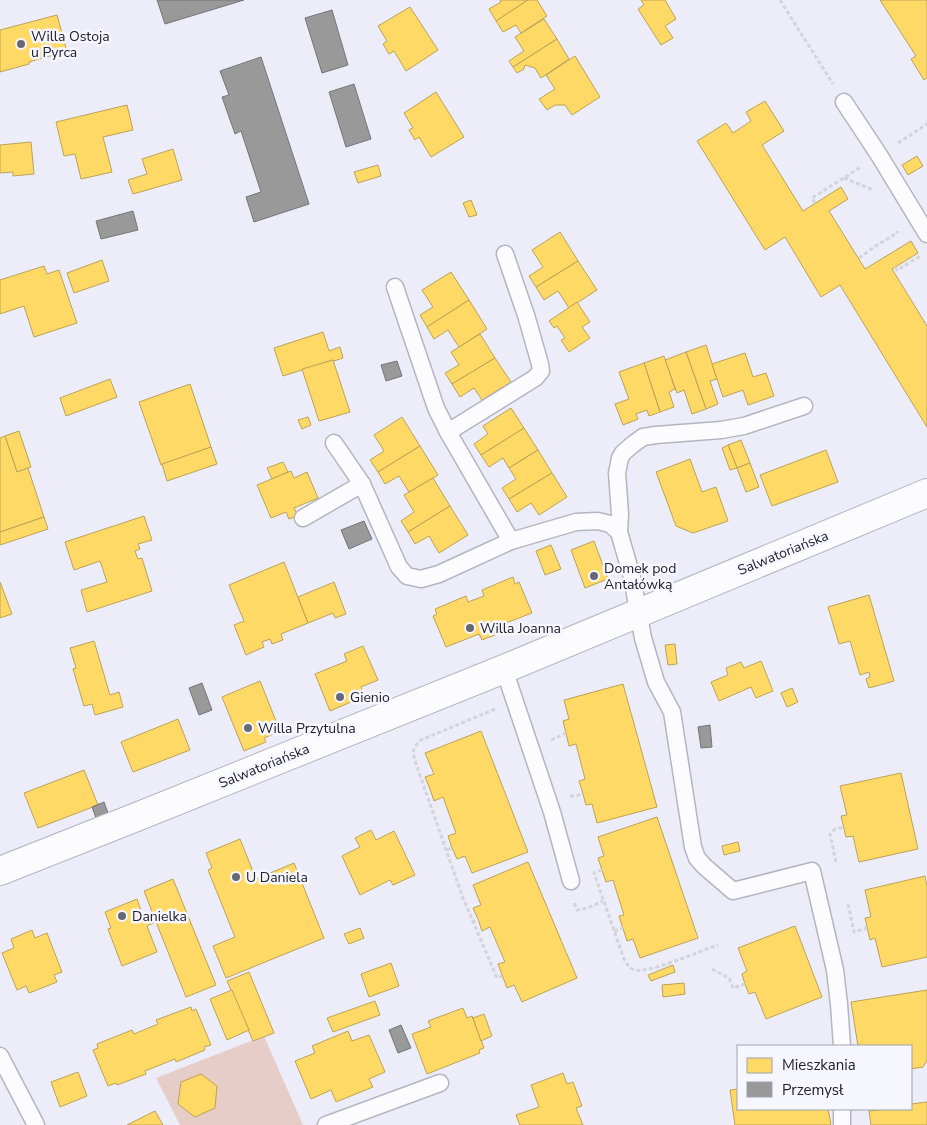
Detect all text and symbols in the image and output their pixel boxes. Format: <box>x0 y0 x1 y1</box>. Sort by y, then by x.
place label: Willa Ostoja u Pyrca <box>31 27 110 62</box>
marker: Willa Ostoja u Pyrca <box>15 38 27 50</box>
street label: Salwatoriańska <box>735 526 831 580</box>
place label: Domek pod Antałówką <box>604 559 676 594</box>
marker: Domek pod Antałówką <box>588 570 600 582</box>
place label: Willa Joanna <box>480 619 561 638</box>
marker: Willa Joanna <box>464 622 476 634</box>
place label: Gienio <box>350 688 390 707</box>
marker: Gienio <box>334 691 346 703</box>
place label: Willa Przytulna <box>258 719 356 738</box>
marker: Willa Przytulna <box>242 722 254 734</box>
street label: Salwatoriańska <box>216 739 312 793</box>
place label: U Daniela <box>246 868 308 887</box>
marker: U Daniela <box>230 871 242 883</box>
place label: Danielka <box>132 907 187 926</box>
marker: Danielka <box>116 910 128 922</box>
legend <box>737 1045 912 1110</box>
text: Mieszkania <box>782 1055 856 1075</box>
text: Przemysł <box>782 1080 844 1100</box>

